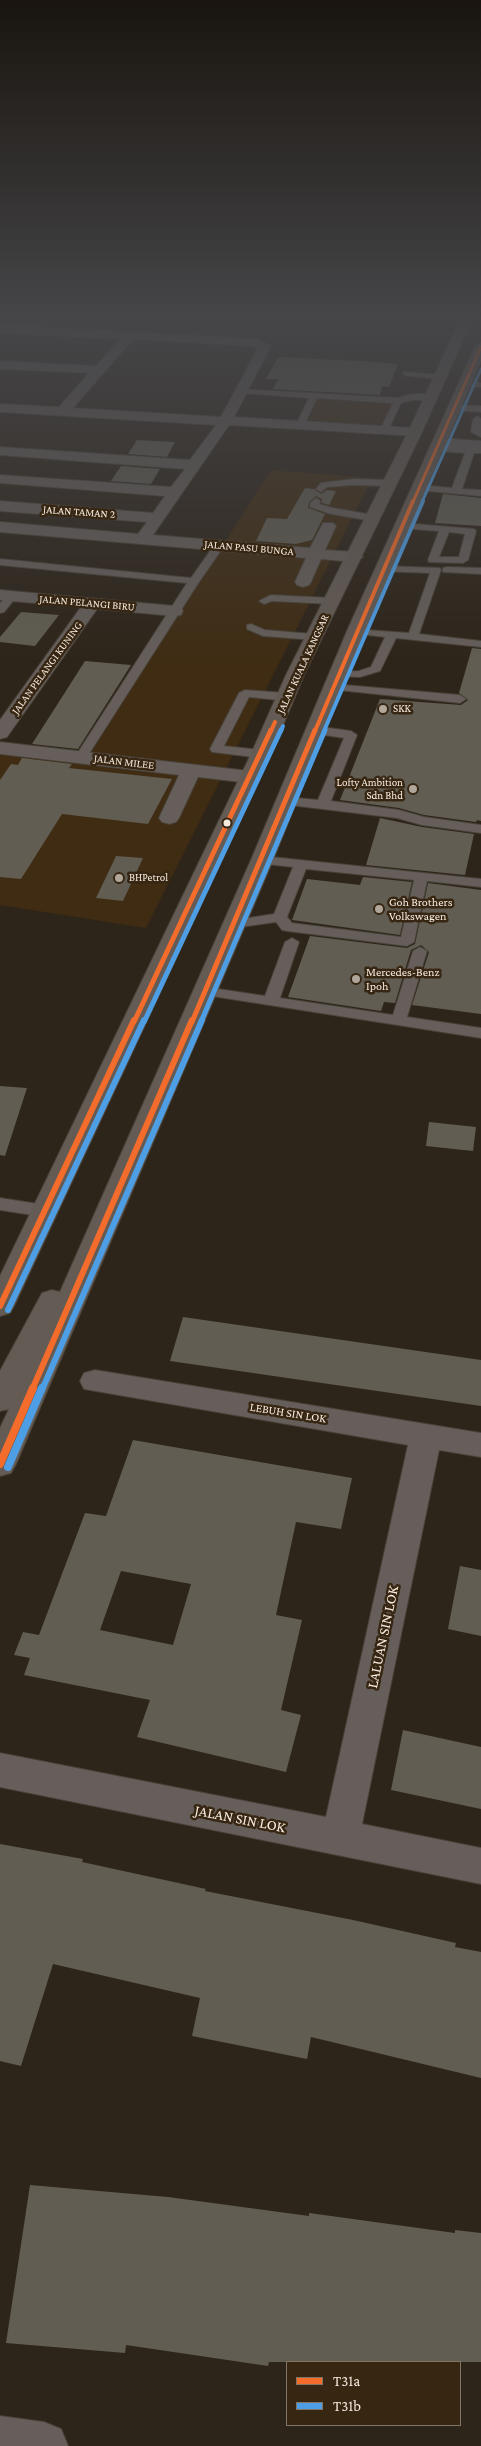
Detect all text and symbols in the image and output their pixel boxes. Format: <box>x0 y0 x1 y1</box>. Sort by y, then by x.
street label: JALAN TAMAN 2 <box>42 503 116 521</box>
street label: JALAN PASU BUNGA <box>204 538 294 558</box>
street label: JALAN PELANGI BIRU <box>39 592 135 614</box>
street label: JALAN KUALA KANGSAR <box>274 612 332 716</box>
street label: JALAN PELANGI KUNING <box>9 619 85 717</box>
place label: SKK <box>393 702 411 716</box>
marker: SKK <box>377 703 389 715</box>
street label: JALAN MILEE <box>93 752 155 772</box>
place label: Lofty Ambition Sdn Bhd <box>337 776 403 802</box>
marker: Lofty Ambition Sdn Bhd <box>407 783 419 795</box>
unlabelled marker <box>222 818 232 828</box>
place label: BHPetrol <box>129 871 168 885</box>
marker: BHPetrol <box>113 872 125 884</box>
place label: Goh Brothers Volkswagen <box>389 895 452 923</box>
marker: Goh Brothers Volkswagen <box>373 903 385 915</box>
place label: Mercedes-Benz Ipoh <box>366 965 439 993</box>
marker: Mercedes-Benz Ipoh <box>350 973 362 985</box>
street label: LEBUH SIN LOK <box>249 1400 327 1426</box>
street label: LALUAN SIN LOK <box>363 1584 403 1690</box>
street label: JALAN SIN LOK <box>193 1801 287 1837</box>
legend <box>286 2361 461 2426</box>
text: T31a <box>333 2373 360 2389</box>
text: T31b <box>333 2398 361 2414</box>

